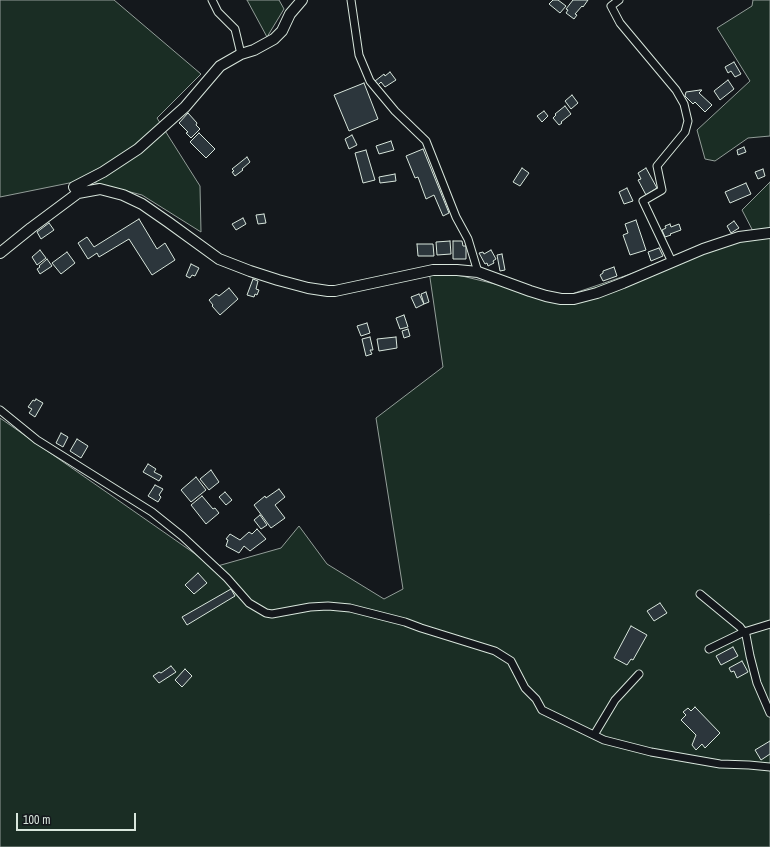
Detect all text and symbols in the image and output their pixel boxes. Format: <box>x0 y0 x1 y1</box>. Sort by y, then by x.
scale bar <box>18 805 138 831</box>
text: 100 m <box>23 812 50 828</box>

